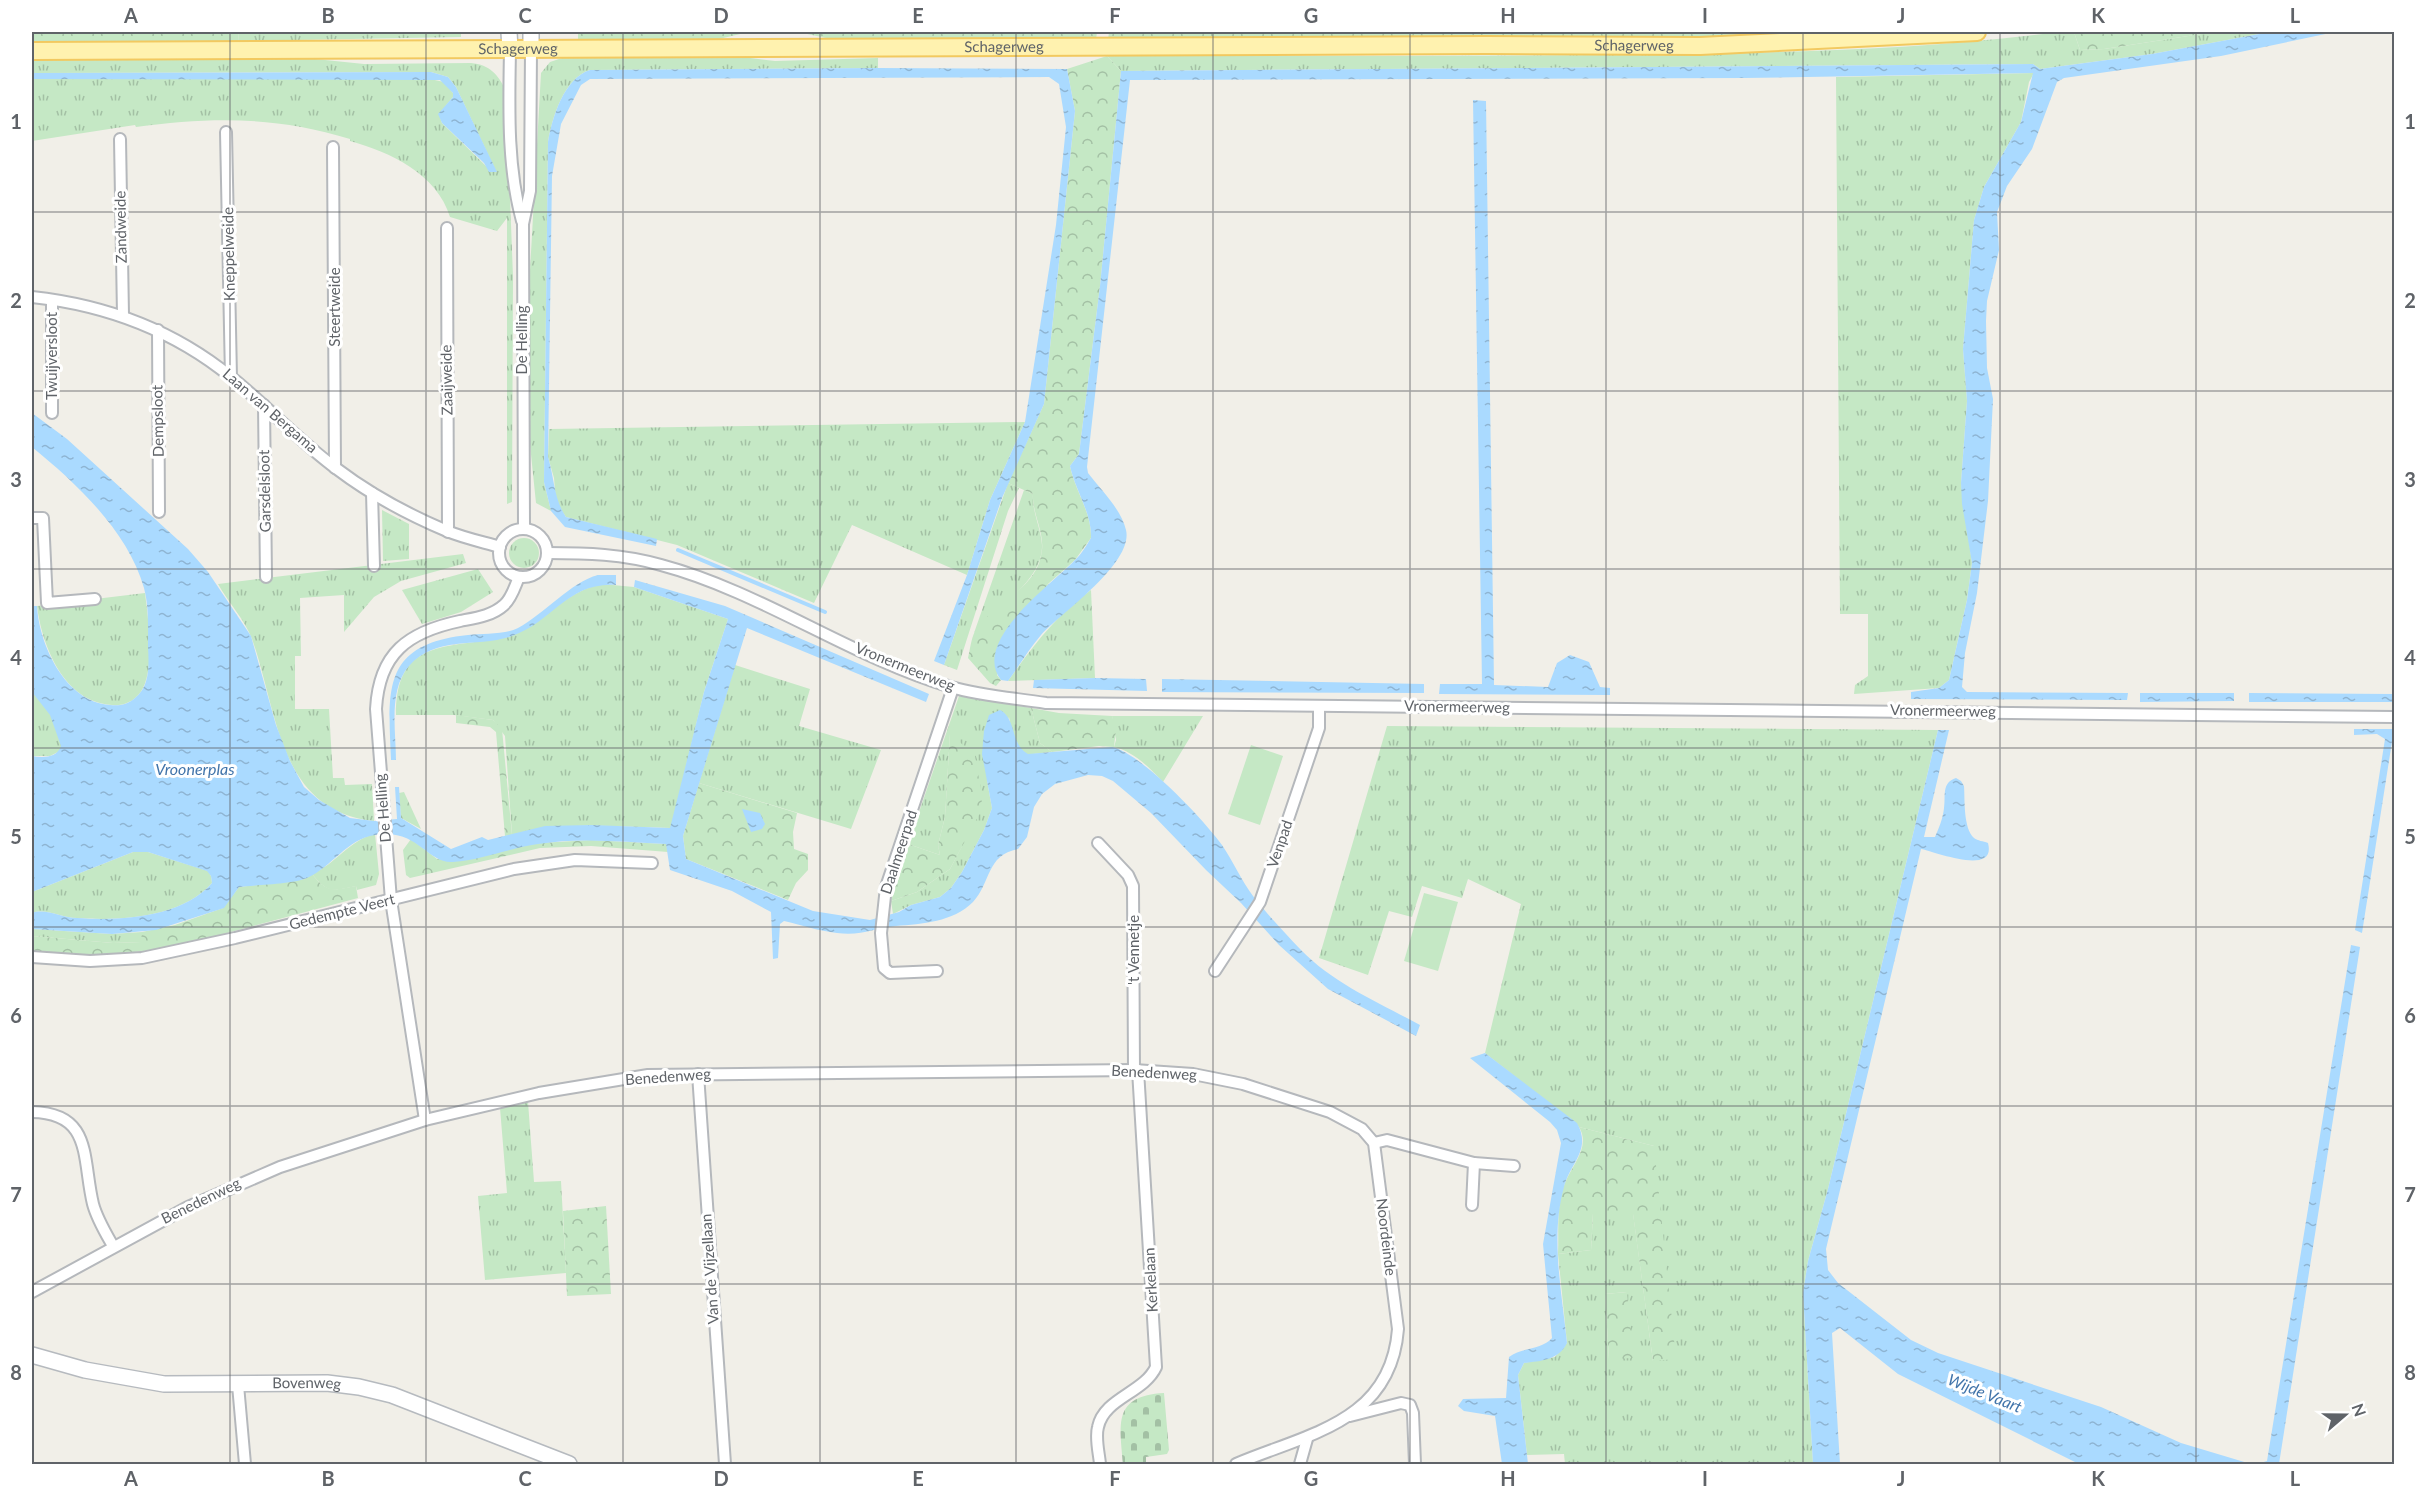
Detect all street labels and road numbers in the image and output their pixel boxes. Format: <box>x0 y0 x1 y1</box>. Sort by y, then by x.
street label: Schagerweg <box>1594 36 1674 54</box>
street label: Schagerweg <box>964 37 1044 55</box>
street label: Schagerweg <box>478 39 558 57</box>
street label: Zandweide <box>110 190 130 264</box>
street label: Kneppelweide <box>218 207 238 301</box>
street label: Steertweide <box>325 267 343 347</box>
street label: De Helling <box>512 305 530 375</box>
street label: Twuijversloot <box>42 311 60 400</box>
street label: Zaaijweide <box>436 344 456 415</box>
street label: Laan van Bergama <box>220 364 322 456</box>
street label: Dempsloot <box>147 384 167 457</box>
street label: Garsdelsloot <box>254 449 274 532</box>
street label: Vronermeerweg <box>853 638 958 694</box>
street label: Vronermeerweg <box>1404 696 1510 716</box>
street label: Vronermeerweg <box>1890 700 1996 720</box>
street label: De Helling <box>370 773 394 843</box>
street label: Daalmeerpad <box>876 807 920 896</box>
street label: Venpad <box>1262 817 1296 870</box>
street label: Gedempte Veert <box>287 889 397 933</box>
street label: 't Vennetje <box>1124 915 1142 985</box>
street label: Benedenweg <box>1111 1061 1198 1083</box>
street label: Benedenweg <box>624 1064 712 1088</box>
street label: Benedenweg <box>158 1173 243 1227</box>
street label: Noordeinde <box>1373 1197 1401 1277</box>
street label: Van de Vijzellaan <box>696 1213 722 1325</box>
street label: Kerkelaan <box>1139 1247 1161 1313</box>
street label: Bovenweg <box>272 1373 343 1393</box>

